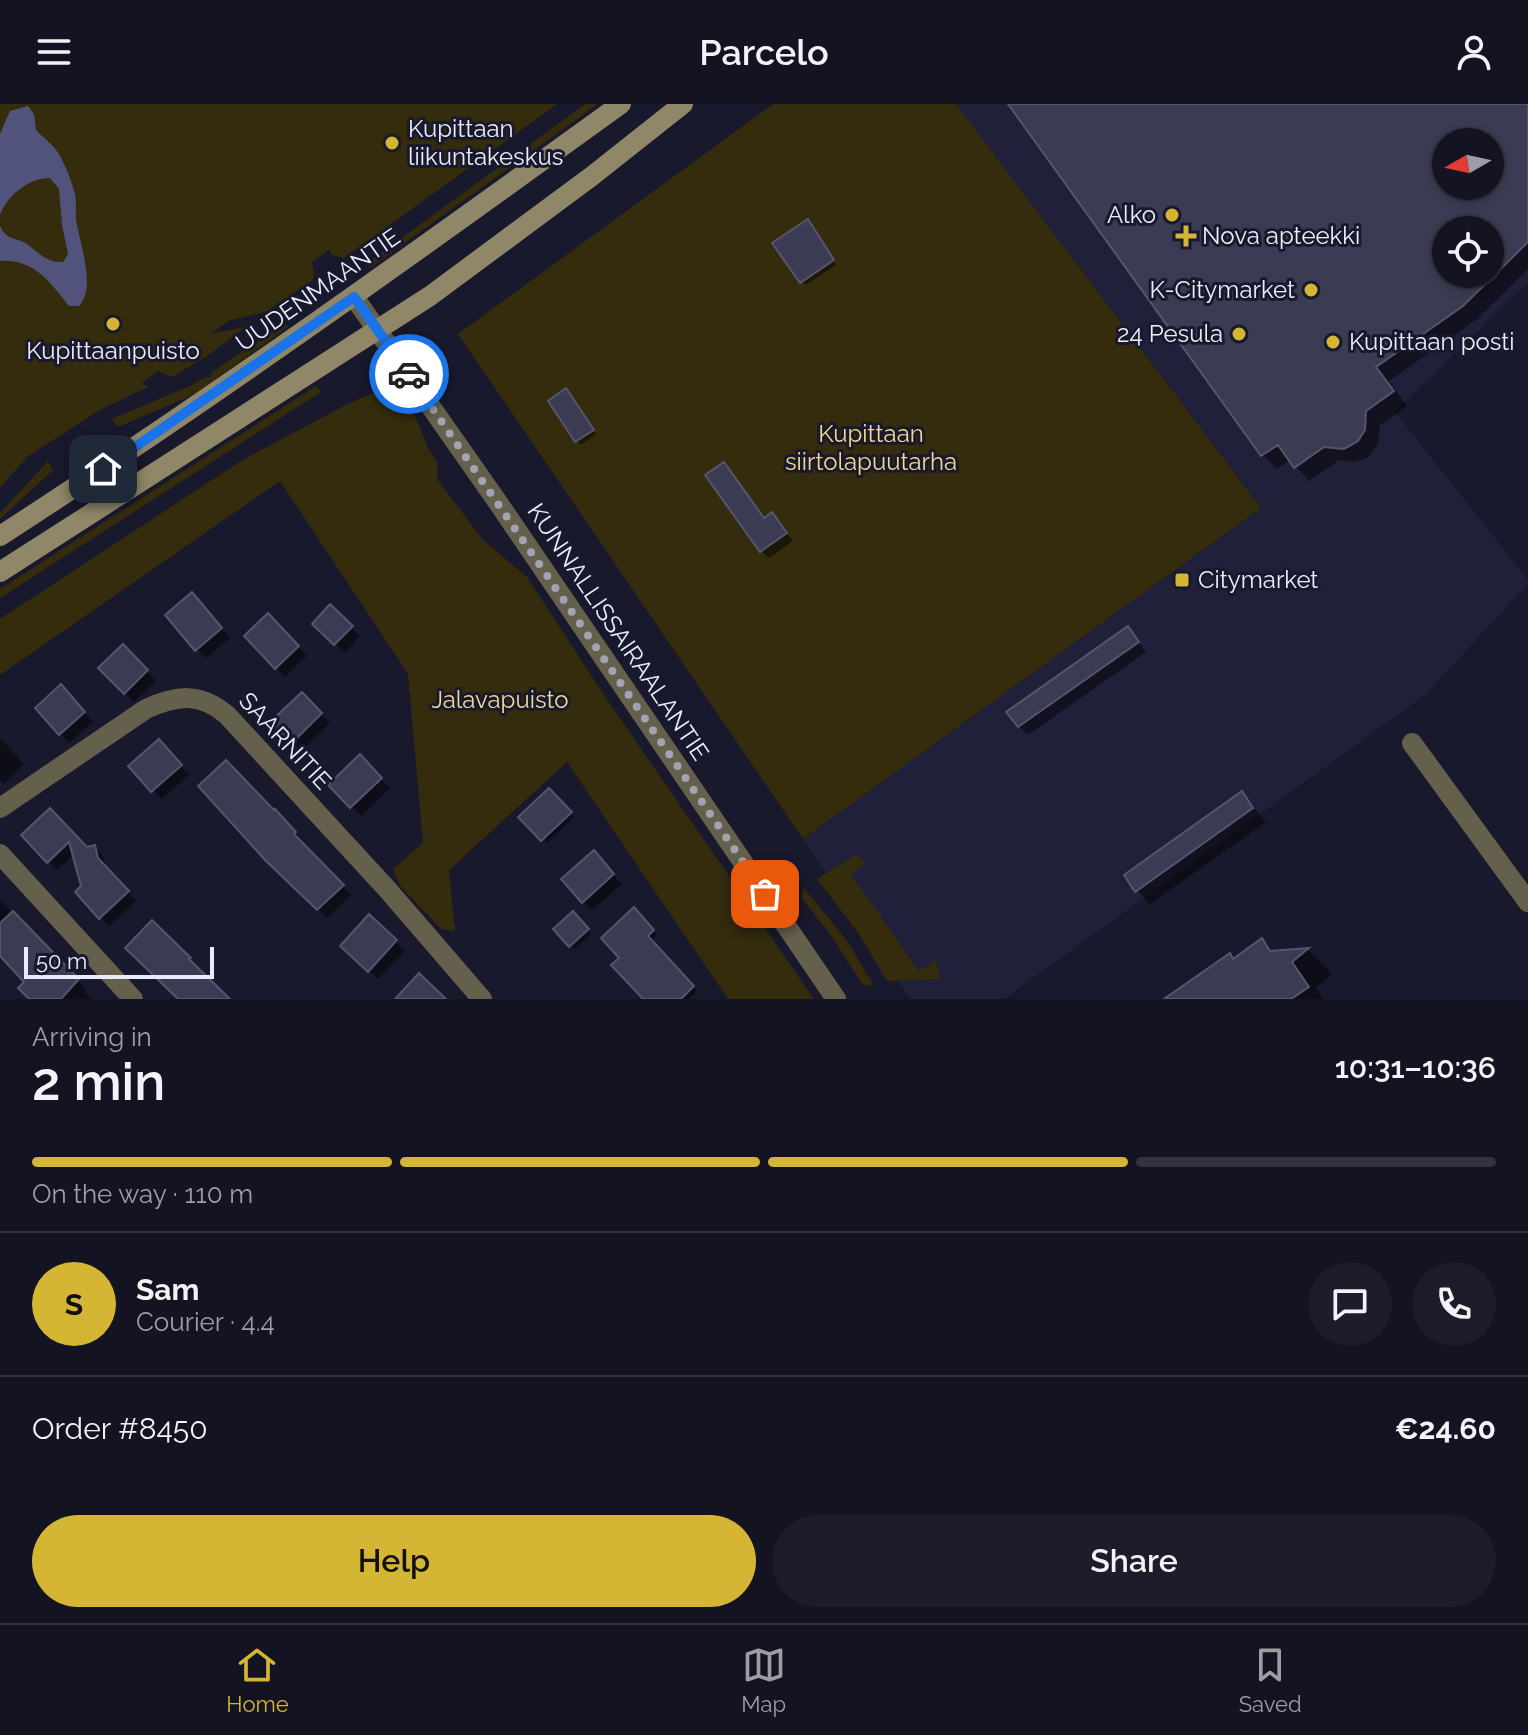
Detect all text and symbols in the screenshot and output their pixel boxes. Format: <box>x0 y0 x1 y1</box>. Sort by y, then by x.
icon: menu <box>32 30 76 74</box>
icon: person <box>1452 30 1496 74</box>
text: Parcelo <box>699 31 829 73</box>
place label: Kupittaan liikuntakeskus <box>408 114 563 171</box>
north arrow <box>1432 128 1504 200</box>
map controls <box>1432 128 1504 288</box>
marker: Kupittaan liikuntakeskus <box>383 134 401 152</box>
place label: Alko <box>1107 200 1156 229</box>
marker: Alko <box>1163 206 1181 224</box>
button: locate <box>1432 216 1504 288</box>
place label: Nova apteekki <box>1202 221 1360 250</box>
street label: UUDENMAANTIE <box>230 222 405 357</box>
marker: Nova apteekki <box>1177 227 1195 245</box>
place label: K-Citymarket <box>1149 275 1295 304</box>
marker: K-Citymarket <box>1302 281 1320 299</box>
marker: Kupittaanpuisto <box>104 315 122 333</box>
place label: 24 Pesula <box>1117 319 1223 348</box>
marker: 24 Pesula <box>1230 325 1248 343</box>
place label: Kupittaan posti <box>1349 327 1515 356</box>
marker: Kupittaan posti <box>1324 333 1342 351</box>
courier <box>369 334 449 414</box>
place label: Kupittaanpuisto <box>26 336 200 365</box>
icon: car <box>387 352 431 396</box>
park label: Kupittaan siirtolapuutarha <box>785 419 957 476</box>
pin <box>69 435 137 503</box>
icon: home <box>81 447 125 491</box>
street label: KUNNALLISSAIRAALANTIE <box>521 498 715 766</box>
place label: Citymarket <box>1198 565 1318 594</box>
marker: Citymarket <box>1173 571 1191 589</box>
park label: Jalavapuisto <box>431 685 569 714</box>
street label: SAARNITIE <box>233 686 338 795</box>
pin <box>731 860 799 928</box>
icon: bag <box>743 872 787 916</box>
scale bar <box>24 943 214 979</box>
text: 50 m <box>36 948 87 974</box>
text: Arriving in <box>32 1022 152 1052</box>
text: 10:31–10:36 <box>1335 1050 1496 1085</box>
text: 2 min <box>32 1051 165 1112</box>
text: On the way · 110 m <box>32 1179 253 1209</box>
button: chat <box>1308 1262 1392 1346</box>
button: phone <box>1412 1262 1496 1346</box>
text: Sam <box>136 1272 199 1307</box>
text: S <box>65 1287 83 1322</box>
text: Courier · 4.4 <box>136 1307 275 1337</box>
text: Order #8450 <box>32 1411 208 1446</box>
text: €24.60 <box>1395 1411 1496 1446</box>
button: Help <box>32 1515 756 1607</box>
button: Share <box>772 1515 1496 1607</box>
tab: Home <box>226 1643 289 1717</box>
tab: Map <box>741 1643 786 1717</box>
tab: Saved <box>1239 1643 1302 1717</box>

